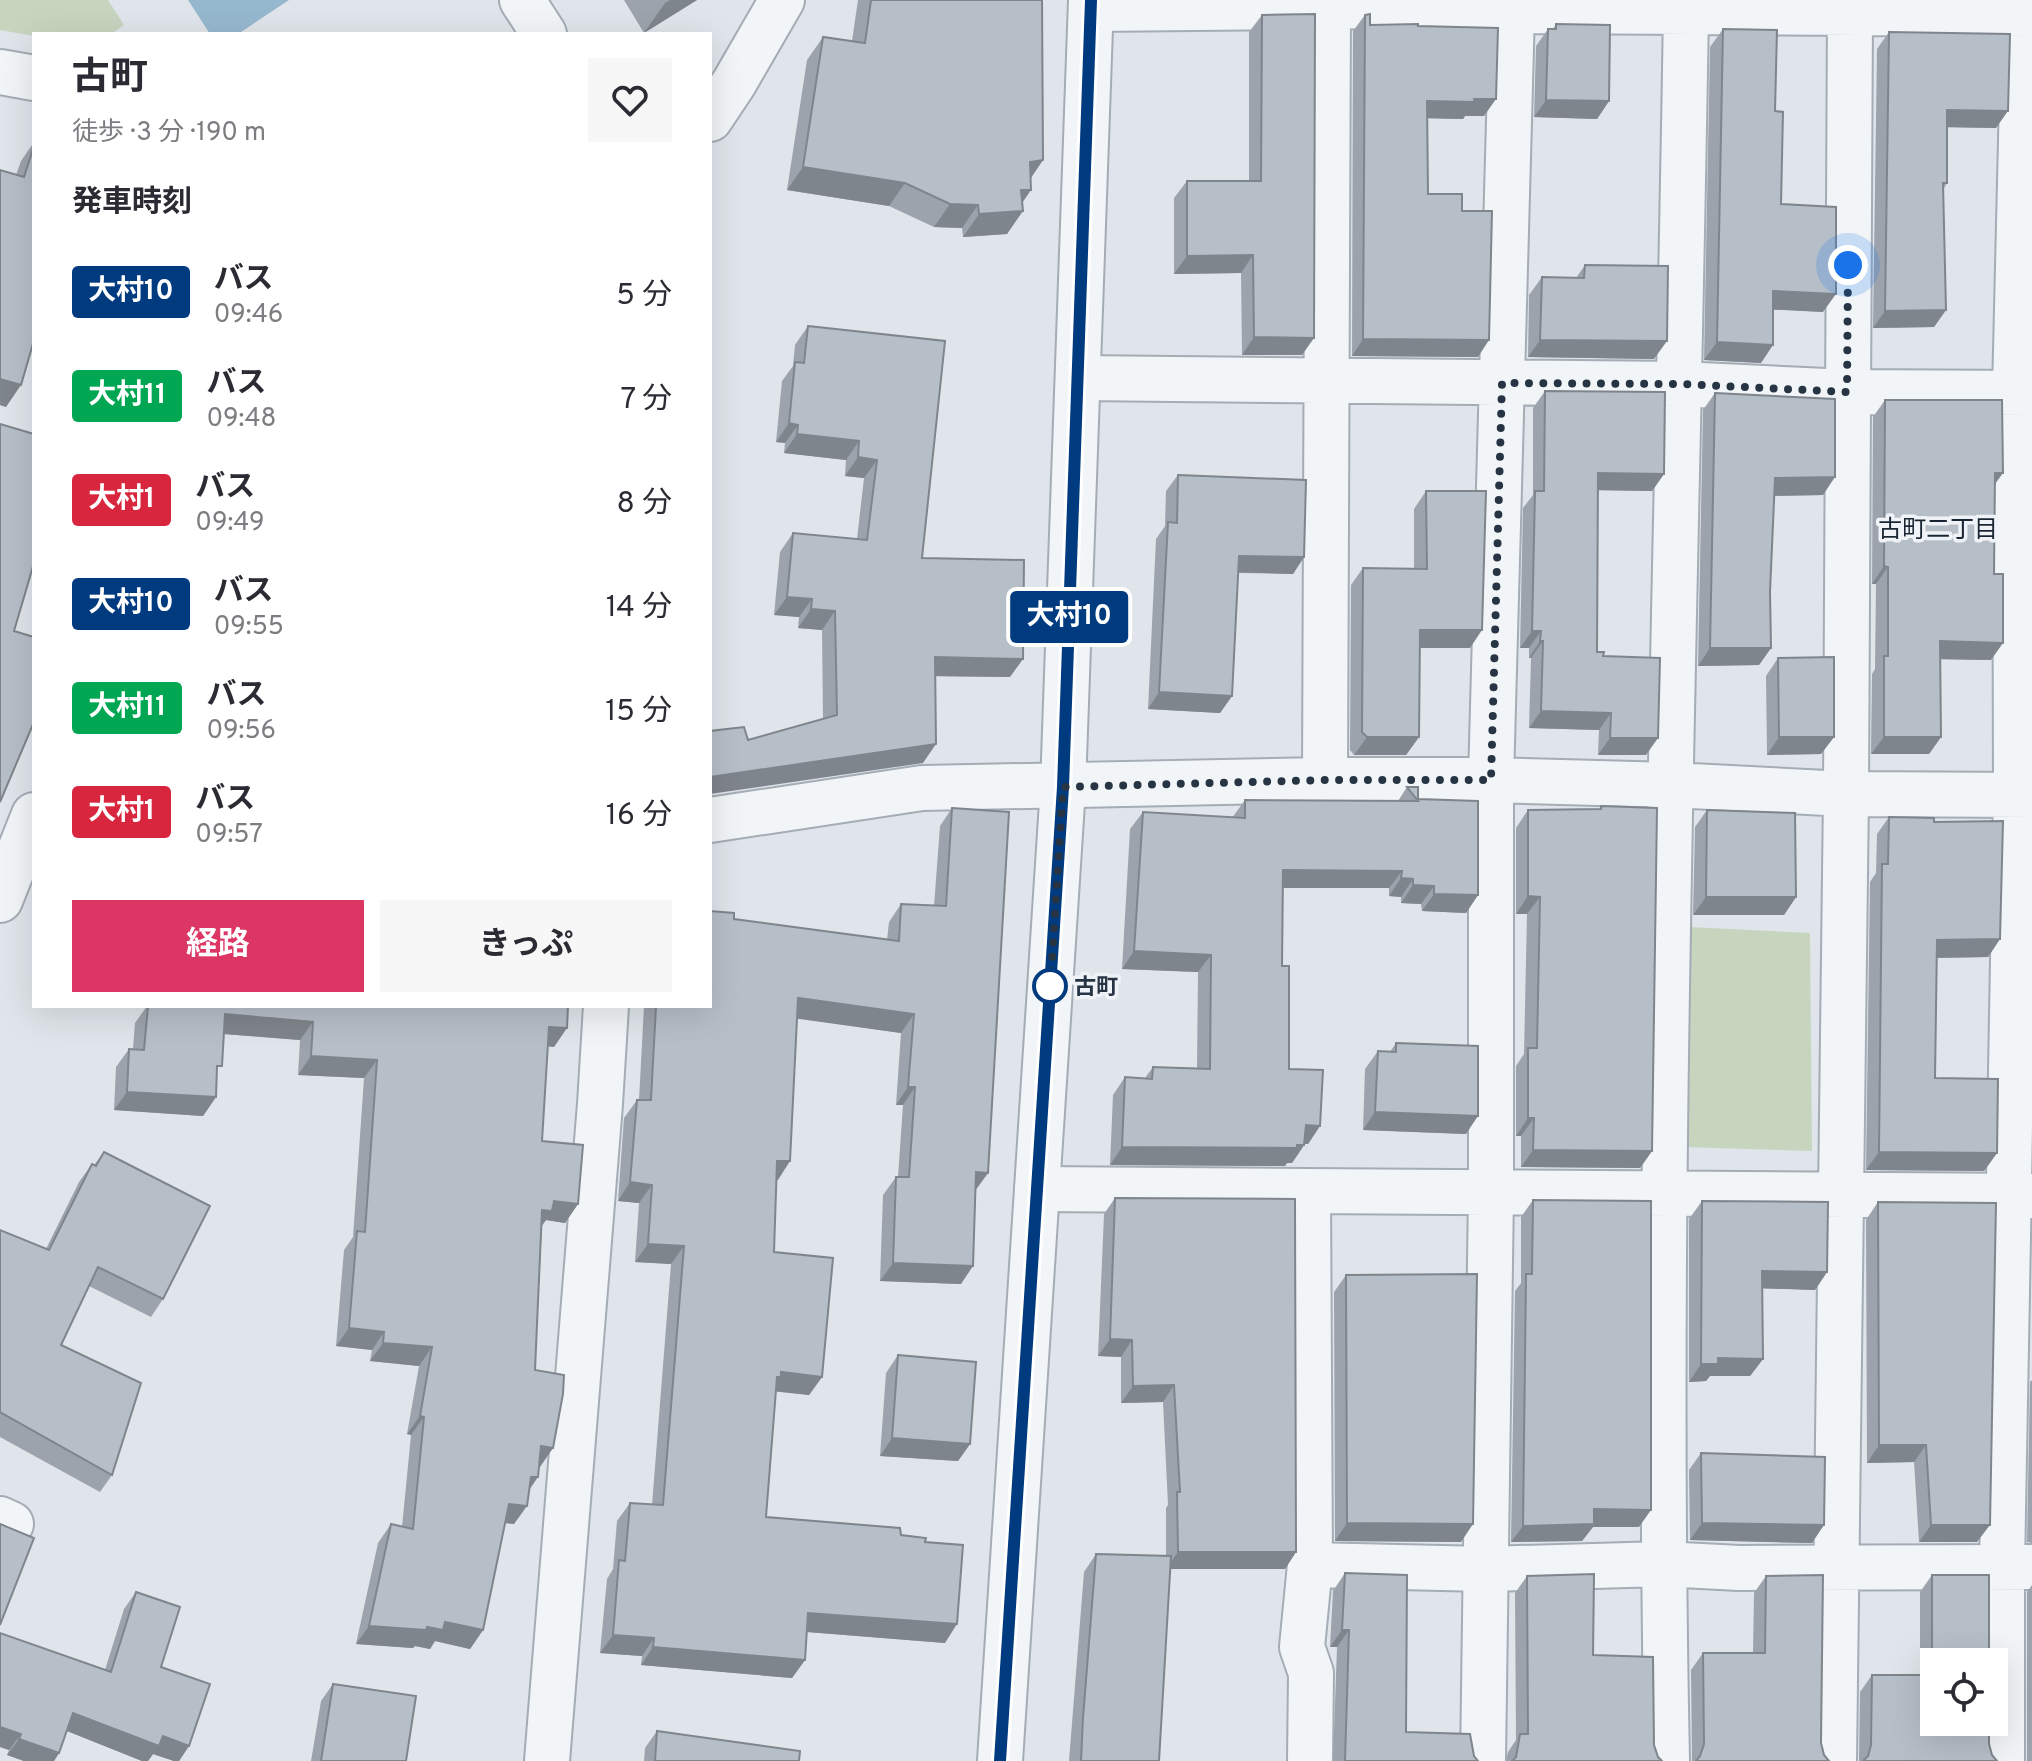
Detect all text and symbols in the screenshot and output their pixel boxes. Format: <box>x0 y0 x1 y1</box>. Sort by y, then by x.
text: 古町 <box>72 55 148 104</box>
button: heart <box>588 58 672 142</box>
text: 徒歩 · 3 分 · 190 m <box>72 117 266 150</box>
text: 発車時刻 <box>72 185 192 222</box>
your location <box>1828 245 1868 285</box>
text: バス <box>214 262 274 299</box>
text: 大村10 <box>88 274 174 310</box>
text: 5 分 <box>616 278 672 315</box>
text: 09:46 <box>214 299 283 332</box>
text: バス <box>206 366 266 403</box>
text: 大村11 <box>88 378 166 414</box>
text: 7 分 <box>620 382 672 419</box>
text: 09:48 <box>206 403 277 436</box>
text: バス <box>195 470 255 507</box>
text: 大村1 <box>88 482 155 518</box>
text: 8 分 <box>617 486 672 523</box>
text: 09:49 <box>195 507 265 540</box>
district label: 古町二丁目 <box>1878 516 1998 546</box>
text: バス <box>214 574 274 611</box>
text: 大村10 <box>88 586 174 622</box>
text: 14 分 <box>606 590 672 627</box>
line badge: 大村10 <box>1013 591 1125 643</box>
text: 大村10 <box>1026 599 1112 635</box>
text: 09:55 <box>214 611 284 644</box>
text: バス <box>206 678 266 715</box>
text: 大村11 <box>88 690 166 726</box>
text: 15 分 <box>605 694 672 731</box>
text: 09:56 <box>206 715 276 748</box>
text: バス <box>195 782 255 819</box>
text: 大村1 <box>88 794 155 830</box>
text: 16 分 <box>606 798 672 835</box>
text: 09:57 <box>195 819 263 852</box>
button: 経路 <box>72 900 364 992</box>
button: きっぷ <box>380 900 672 992</box>
marker: 古町 <box>1033 969 1067 1003</box>
place label: 古町 <box>1074 975 1118 1002</box>
map controls <box>1920 1648 2008 1736</box>
button: locate <box>1920 1648 2008 1736</box>

